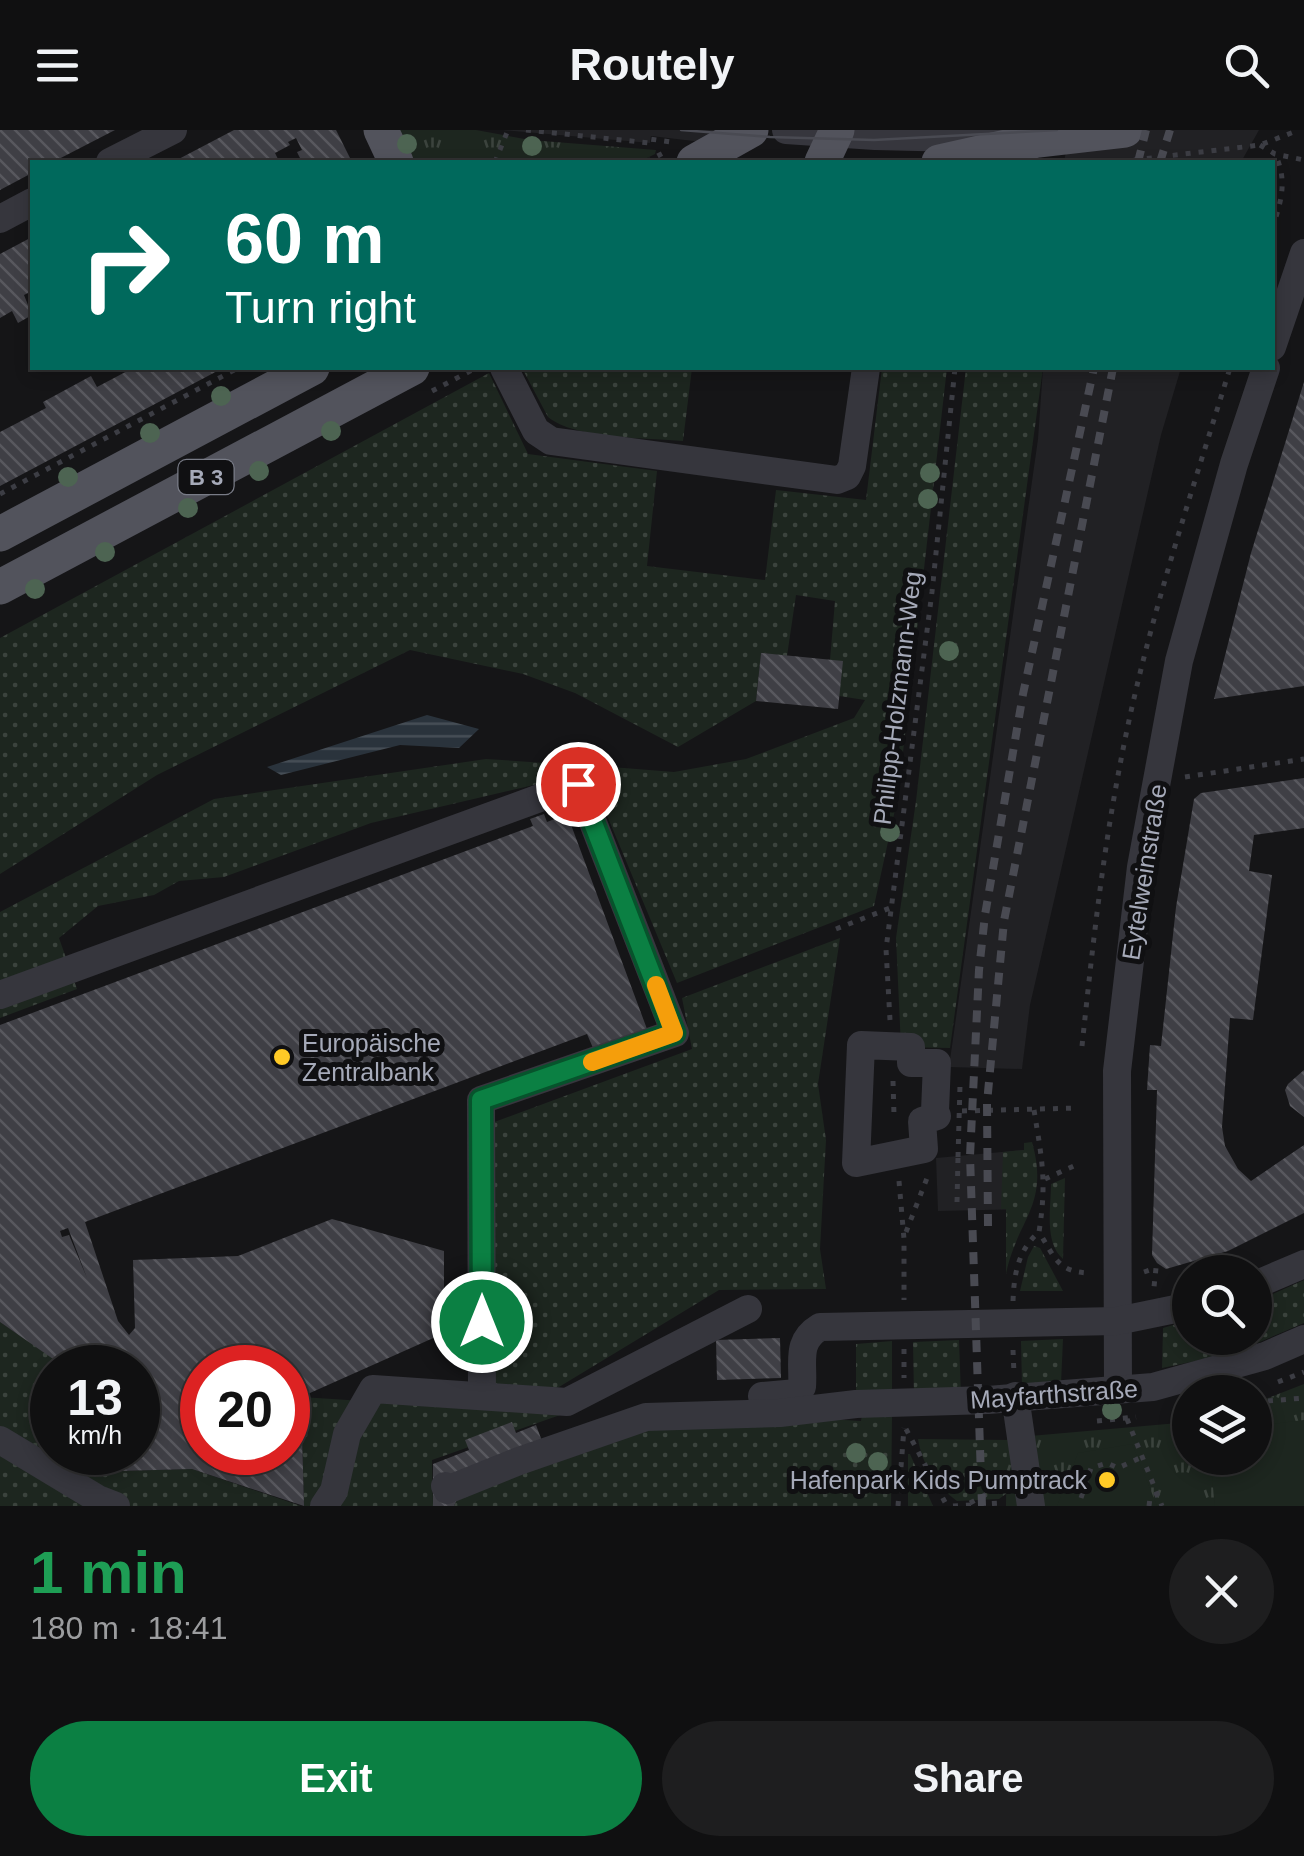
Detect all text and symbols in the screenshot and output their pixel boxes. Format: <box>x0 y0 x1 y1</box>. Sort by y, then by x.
icon: menu <box>30 38 85 93</box>
icon: search <box>1219 38 1274 93</box>
text: Routely <box>569 39 735 90</box>
icon: right <box>60 200 190 330</box>
text: 60 m <box>225 200 385 278</box>
text: Turn right <box>225 282 416 333</box>
road number: B 3 <box>178 460 234 494</box>
street label: Philipp-Holzmann-Weg <box>868 570 926 826</box>
pin <box>536 742 621 827</box>
icon: arrive <box>551 757 606 812</box>
street label: Eytelweinstraße <box>1116 782 1172 962</box>
place label: Europäische Zentralbank <box>302 1029 441 1086</box>
marker: Europäische Zentralbank <box>271 1046 293 1068</box>
map controls <box>1172 1255 1272 1475</box>
button: search <box>1172 1255 1272 1355</box>
position arrow <box>430 1270 534 1374</box>
speed limit sign: 20 <box>180 1345 310 1475</box>
text: 13 <box>67 1370 123 1426</box>
street label: Mayfarthstraße <box>969 1374 1139 1414</box>
button: layers <box>1172 1375 1272 1475</box>
text: km/h <box>68 1421 122 1449</box>
place label: Hafenpark Kids Pumptrack <box>790 1466 1087 1494</box>
marker: Hafenpark Kids Pumptrack <box>1096 1469 1118 1491</box>
text: 1 min <box>30 1539 187 1606</box>
button: close <box>1169 1539 1274 1644</box>
text: 180 m · 18:41 <box>30 1610 227 1646</box>
button: Exit <box>30 1721 642 1836</box>
button: Share <box>662 1721 1274 1836</box>

